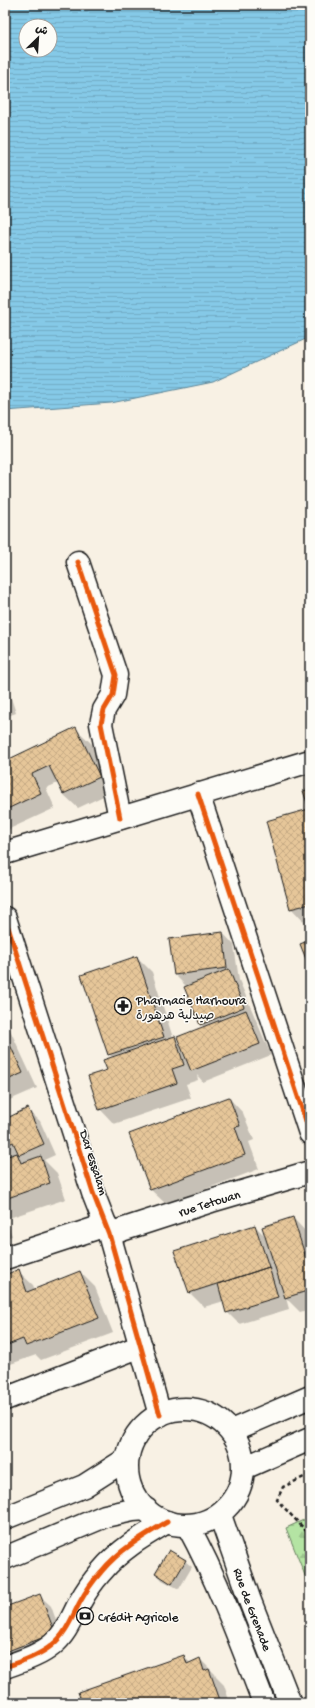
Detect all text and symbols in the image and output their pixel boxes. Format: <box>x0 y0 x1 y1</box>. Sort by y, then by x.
north arrow <box>18 18 58 58</box>
text: ش <box>33 23 49 39</box>
place label: Pharmacie Harhoura صيدلية هرهورة <box>135 994 247 1024</box>
pharmacy icon: Pharmacie Harhoura صيدلية هرهورة <box>113 996 133 1016</box>
street label: Dar Essalam <box>75 1127 110 1197</box>
street label: rue Tetouan <box>177 1188 243 1221</box>
street label: Rue de Grenade <box>229 1566 274 1654</box>
bank icon: Crédit Agricole <box>75 1606 95 1626</box>
place label: Crédit Agricole <box>98 1611 179 1626</box>

